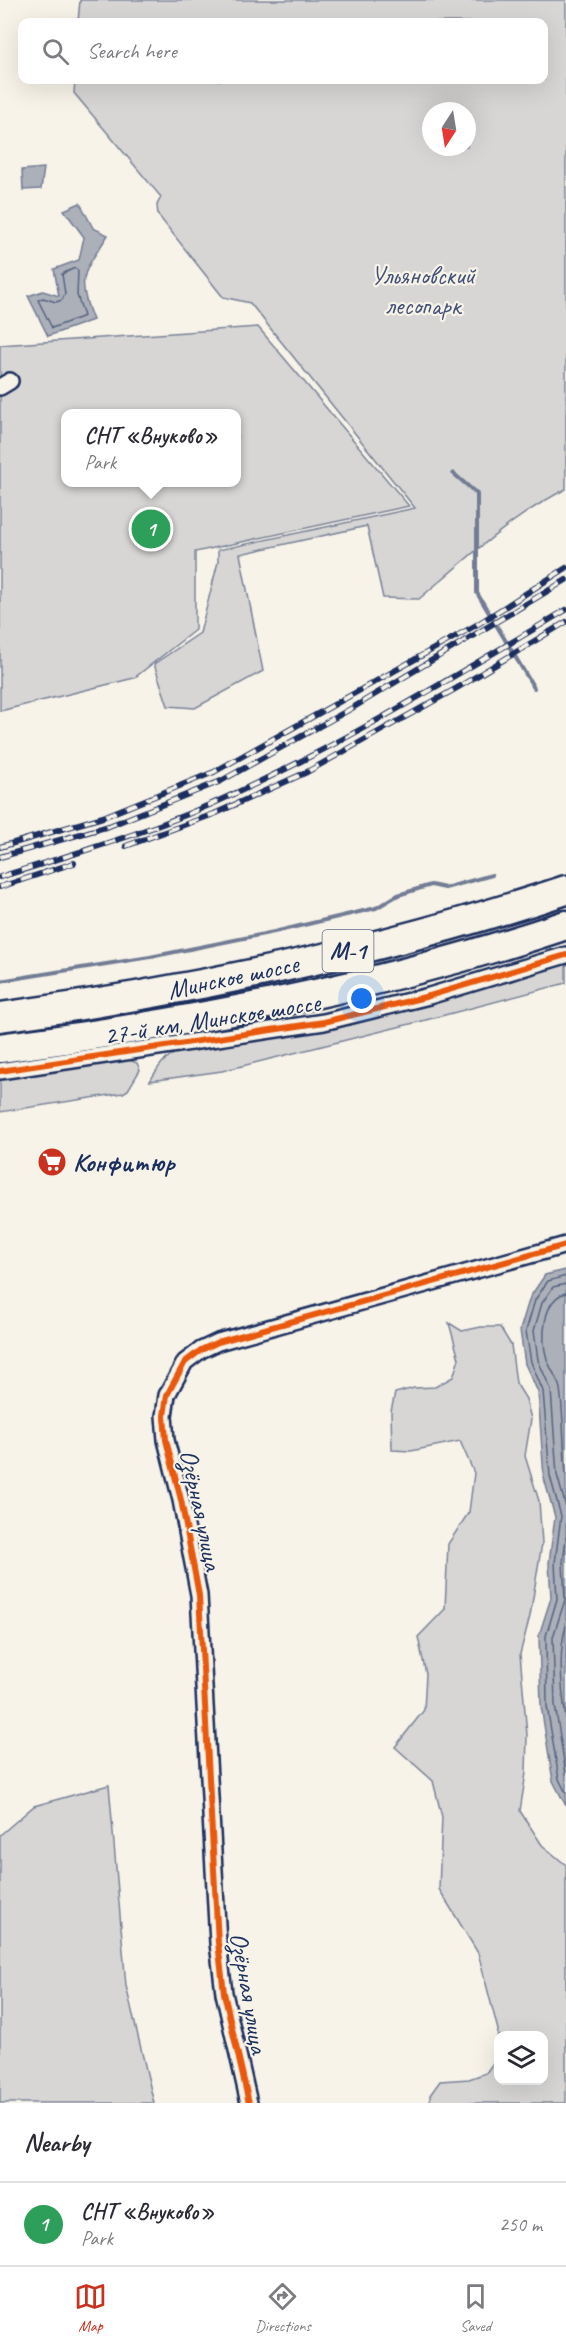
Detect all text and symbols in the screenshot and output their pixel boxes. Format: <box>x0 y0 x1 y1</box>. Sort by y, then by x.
search box <box>18 18 548 84</box>
icon: search <box>39 35 72 68</box>
text: Search here <box>87 37 177 65</box>
north arrow <box>422 102 476 156</box>
park label: Ульяновский лесопарк <box>371 259 477 322</box>
popup <box>61 409 241 487</box>
text: СНТ «Внуково» <box>84 422 218 450</box>
text: Park <box>84 450 116 475</box>
pin: 1 <box>132 506 170 552</box>
road number: М-1 <box>322 930 374 972</box>
street label: Минское шоссе <box>164 947 303 1007</box>
your location <box>347 984 376 1013</box>
street label: 27-й км, Минское шоссе <box>102 985 324 1052</box>
supermarket icon: Конфитюр <box>36 1146 68 1178</box>
place label: Конфитюр <box>73 1146 176 1179</box>
street label: Озёрная улица <box>171 1447 230 1575</box>
street label: Озёрная улица <box>221 1930 276 2058</box>
map controls <box>494 2031 548 2085</box>
button: layers <box>494 2031 548 2085</box>
text: Nearby <box>24 2126 89 2159</box>
text: СНТ «Внуково» <box>81 2198 214 2226</box>
text: 1 <box>39 2212 48 2237</box>
text: 250 m <box>499 2212 542 2237</box>
text: Park <box>81 2226 113 2251</box>
tab: Map <box>74 2280 107 2336</box>
tab: Directions <box>255 2280 311 2336</box>
tab: Saved <box>459 2280 492 2336</box>

